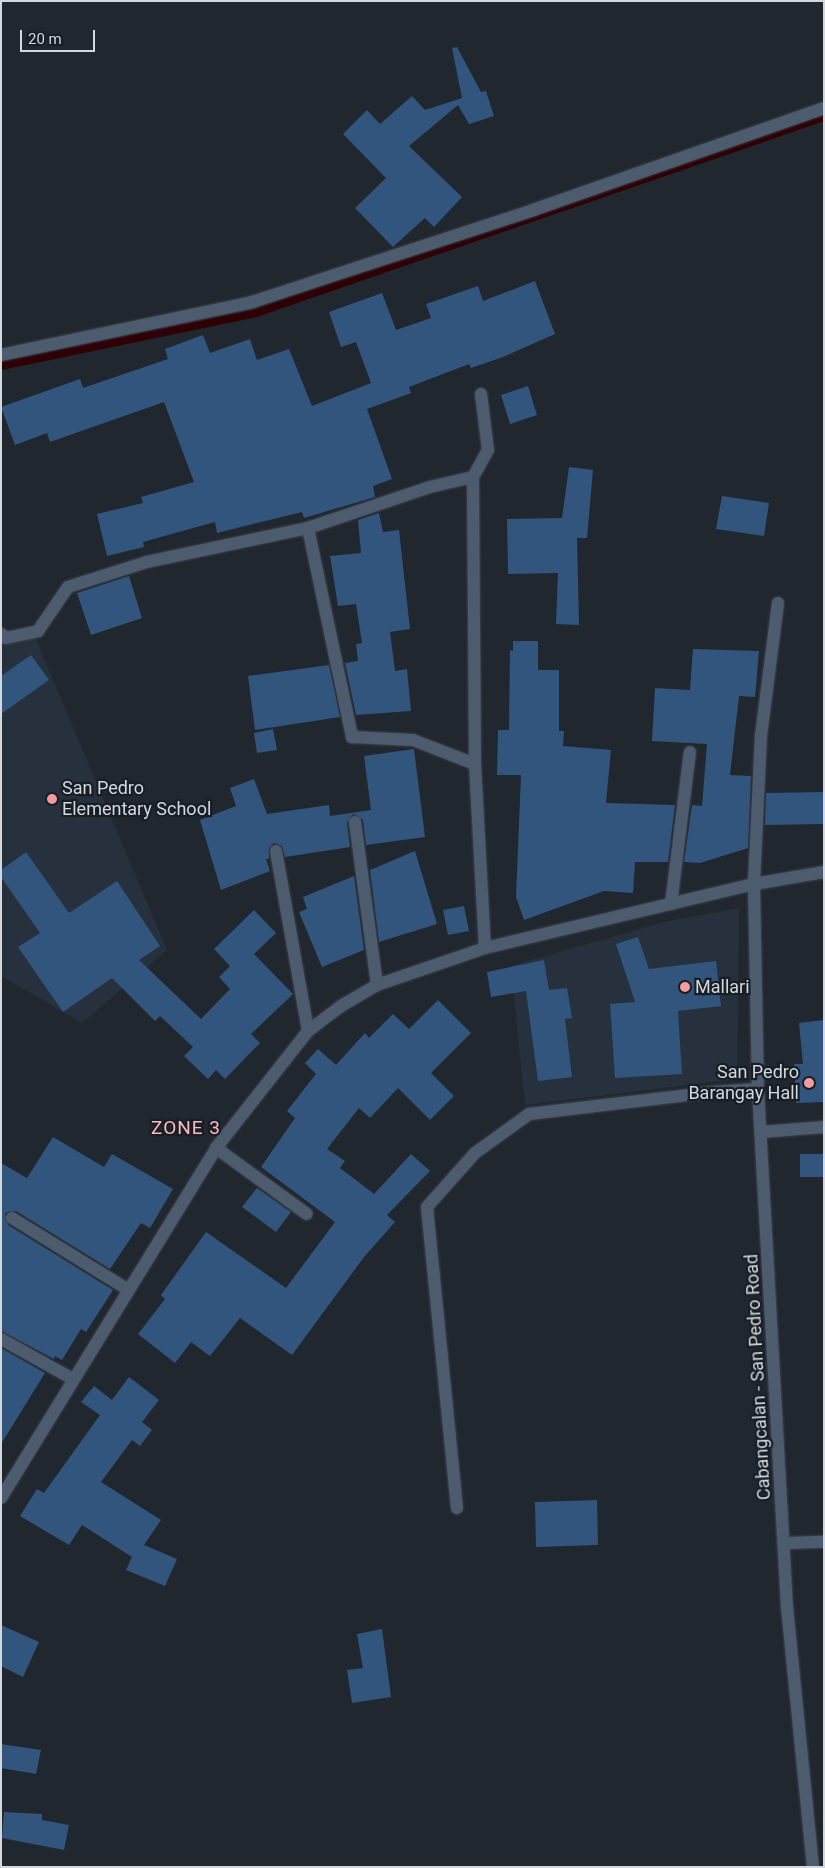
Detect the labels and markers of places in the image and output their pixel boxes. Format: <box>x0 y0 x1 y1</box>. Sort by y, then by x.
place label: San Pedro Elementary School <box>62 778 211 821</box>
marker: San Pedro Elementary School <box>46 793 58 805</box>
place label: Mallari <box>695 976 750 998</box>
marker: Mallari <box>679 981 691 993</box>
place label: San Pedro Barangay Hall <box>688 1062 799 1104</box>
marker: San Pedro Barangay Hall <box>803 1077 815 1089</box>

